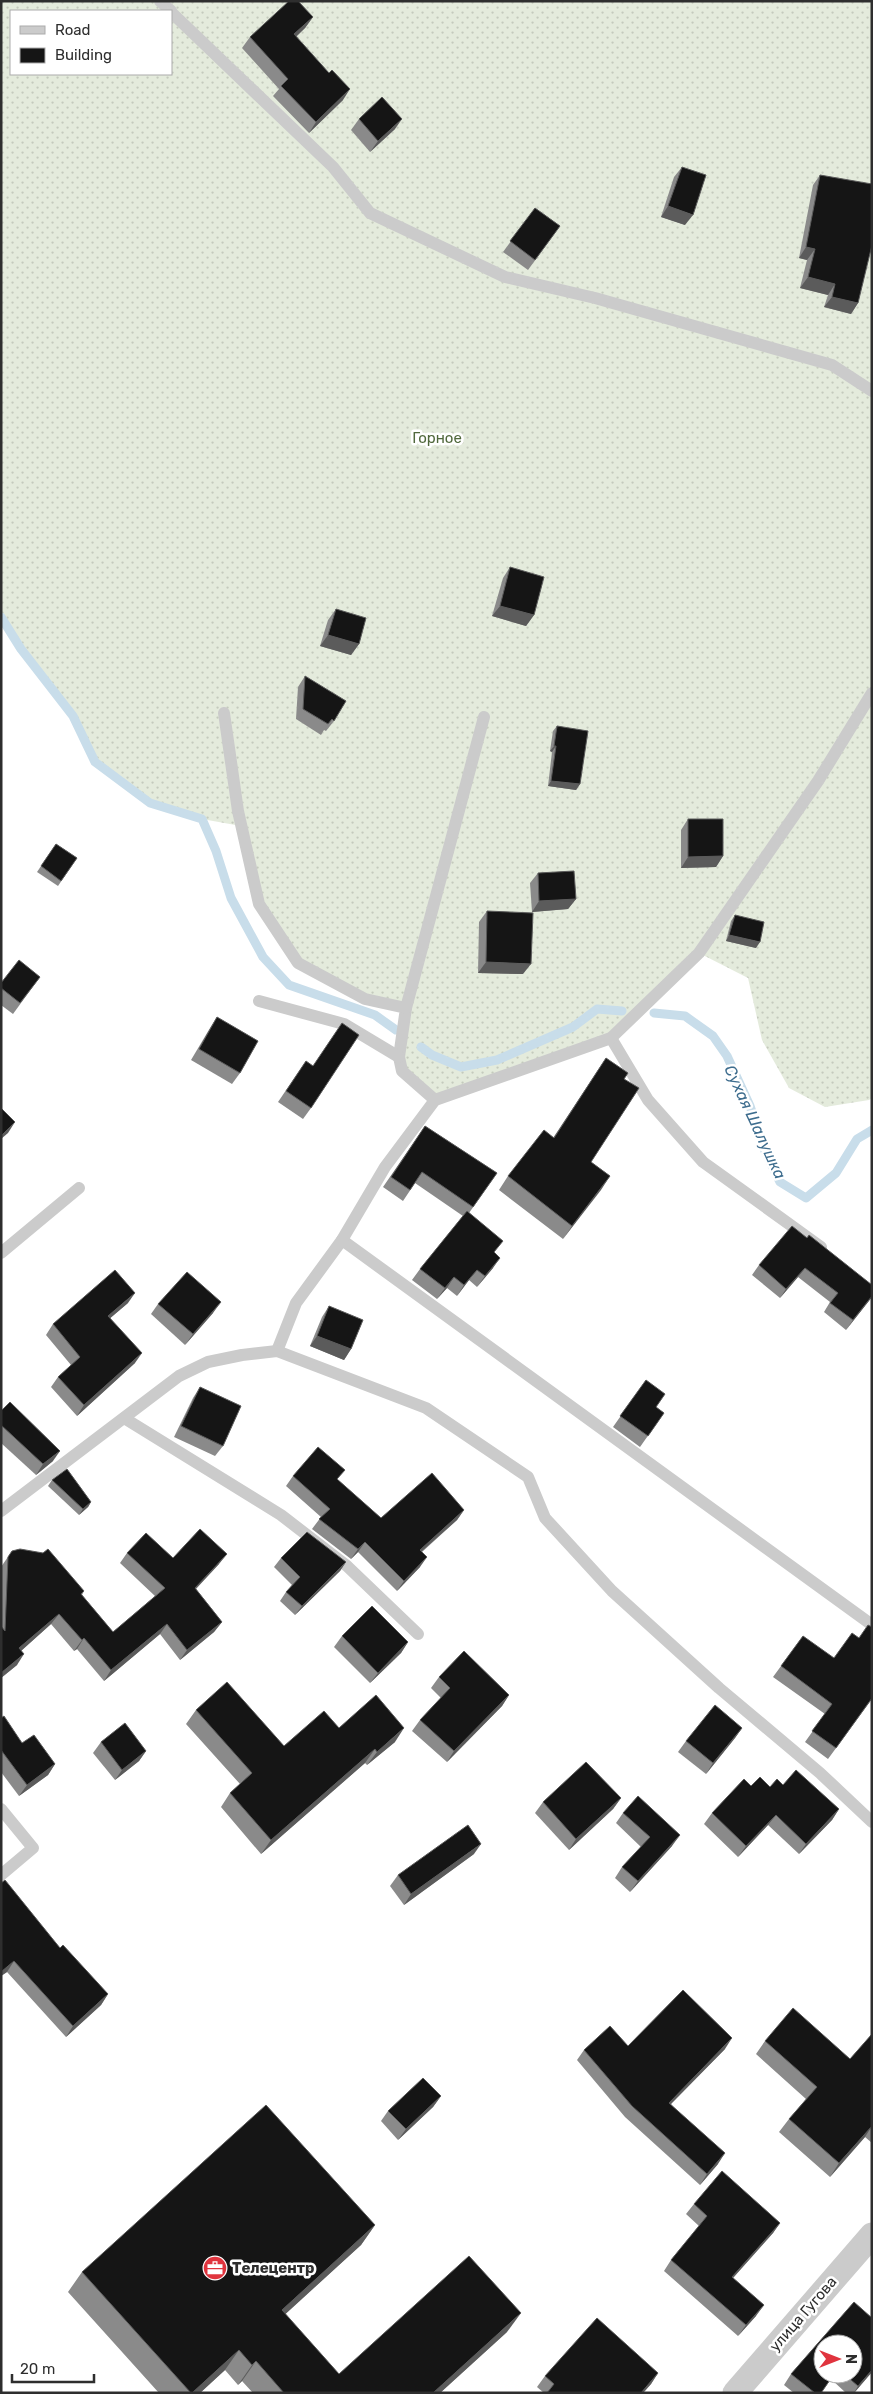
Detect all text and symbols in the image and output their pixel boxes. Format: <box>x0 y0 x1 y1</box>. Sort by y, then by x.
legend <box>10 10 172 75</box>
text: Road <box>55 21 91 39</box>
text: Building <box>55 46 112 64</box>
park label: Горное <box>412 429 462 447</box>
water label: Сухая Шалушка <box>720 1062 790 1182</box>
office icon: Телецентр <box>202 2255 228 2281</box>
place label: Телецентр <box>232 2259 315 2277</box>
street label: улица Гугова <box>766 2273 840 2355</box>
north arrow <box>813 2334 863 2384</box>
scale bar <box>12 2352 95 2384</box>
text: N <box>842 2354 859 2364</box>
text: 20 m <box>20 2360 55 2378</box>

